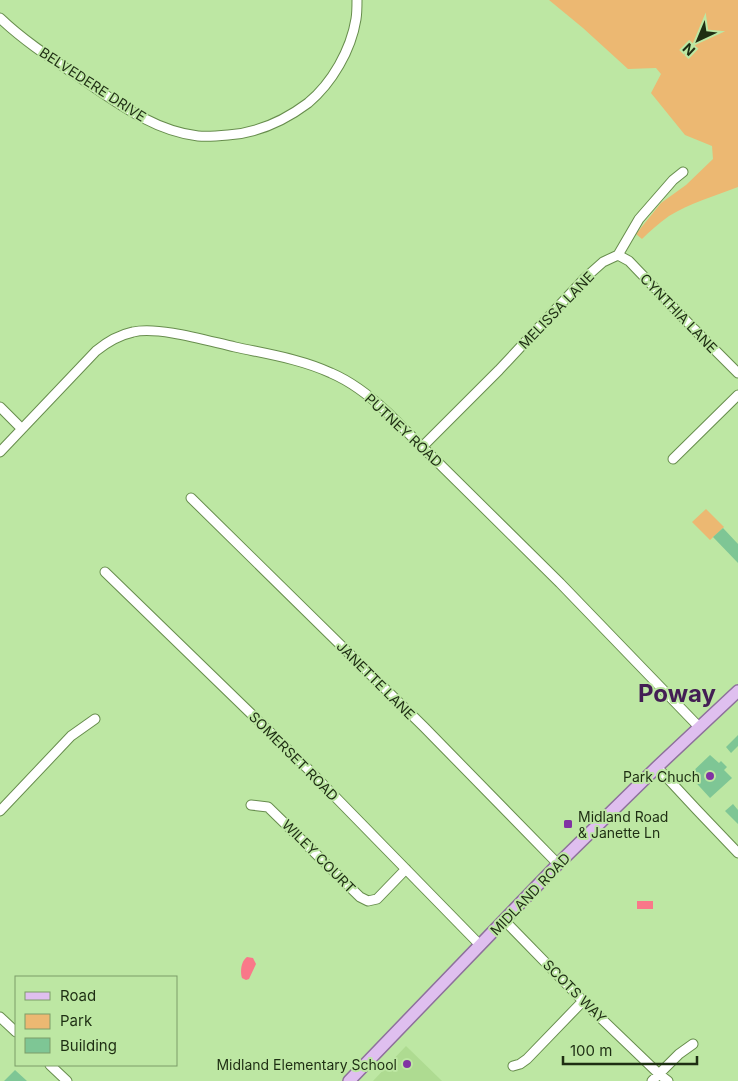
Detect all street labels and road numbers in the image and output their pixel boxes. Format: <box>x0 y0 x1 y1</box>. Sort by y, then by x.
street label: BELVEDERE DRIVE <box>37 43 149 125</box>
street label: MELISSA LANE <box>515 268 597 352</box>
street label: CYNTHIA LANE <box>637 270 721 356</box>
street label: PUTNEY ROAD <box>362 390 446 470</box>
street label: JANETTE LANE <box>333 637 419 723</box>
street label: SOMERSET ROAD <box>246 708 342 804</box>
street label: WILEY COURT <box>279 816 359 896</box>
street label: MIDLAND ROAD <box>486 849 574 939</box>
street label: SCOTS WAY <box>540 956 611 1027</box>

